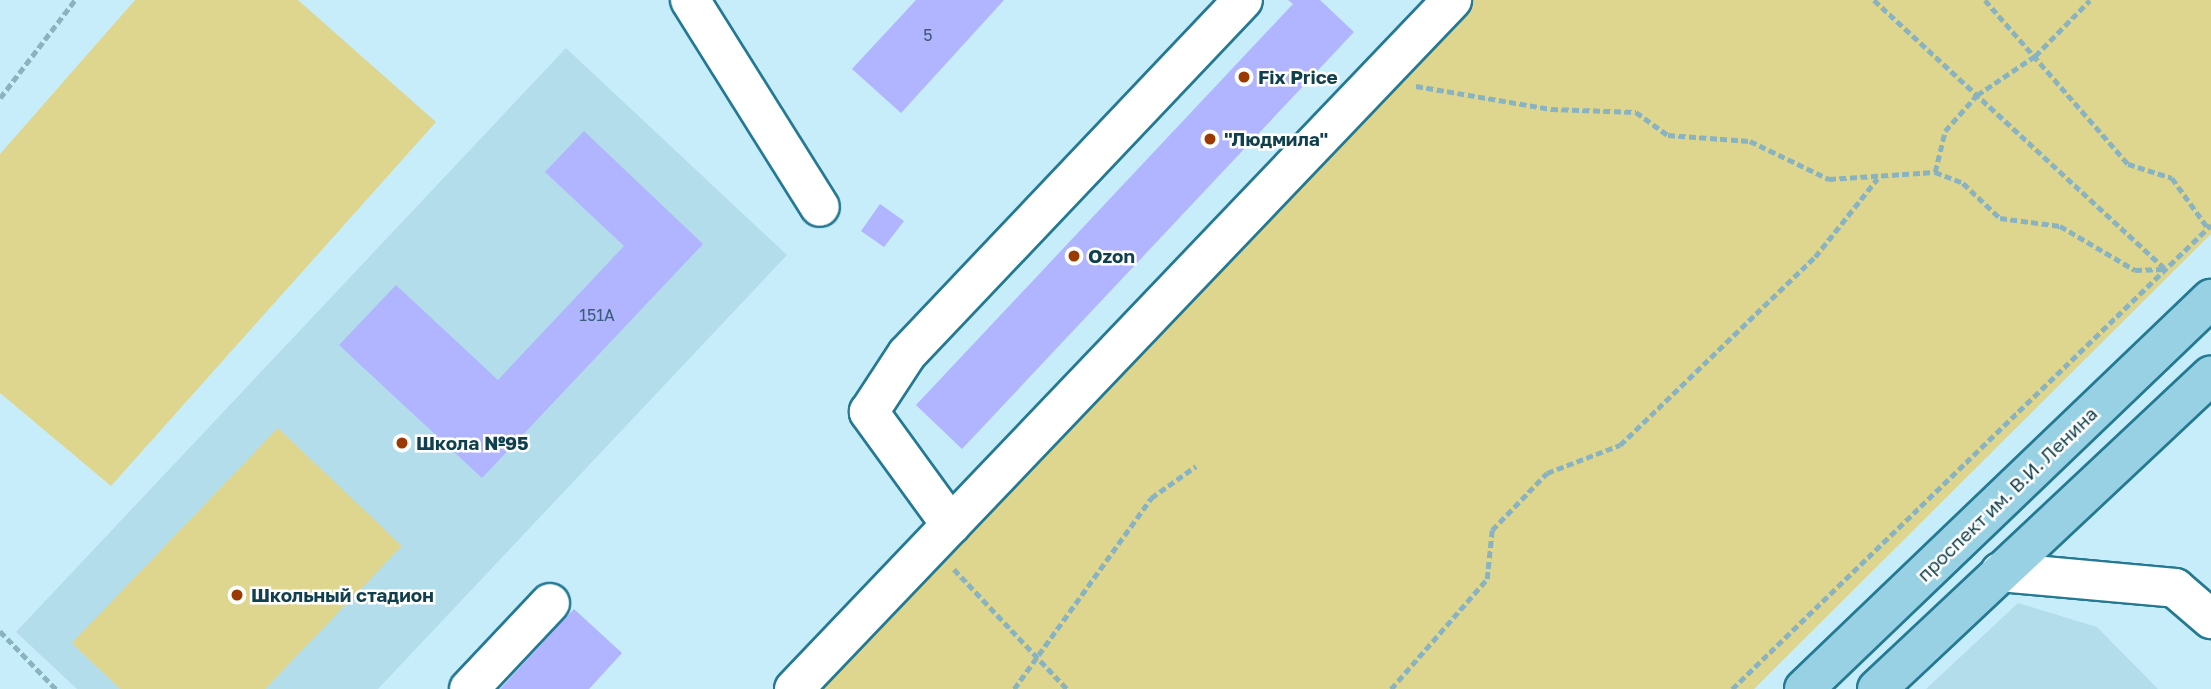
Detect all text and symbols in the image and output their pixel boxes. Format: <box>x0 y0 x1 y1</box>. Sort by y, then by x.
house number: 5 <box>923 25 933 45</box>
place label: Fix Price <box>1258 66 1338 88</box>
marker: Fix Price <box>1236 69 1252 85</box>
place label: "Людмила" <box>1224 128 1328 150</box>
marker: "Людмила" <box>1202 131 1218 147</box>
place label: Ozon <box>1088 245 1135 267</box>
marker: Ozon <box>1066 248 1082 264</box>
house number: 151А <box>579 305 615 325</box>
street label: проспект им. В.И. Ленина <box>1912 402 2102 586</box>
place label: Школа №95 <box>416 432 529 454</box>
marker: Школа №95 <box>394 435 410 451</box>
place label: Школьный стадион <box>251 584 434 606</box>
marker: Школьный стадион <box>229 587 245 603</box>

